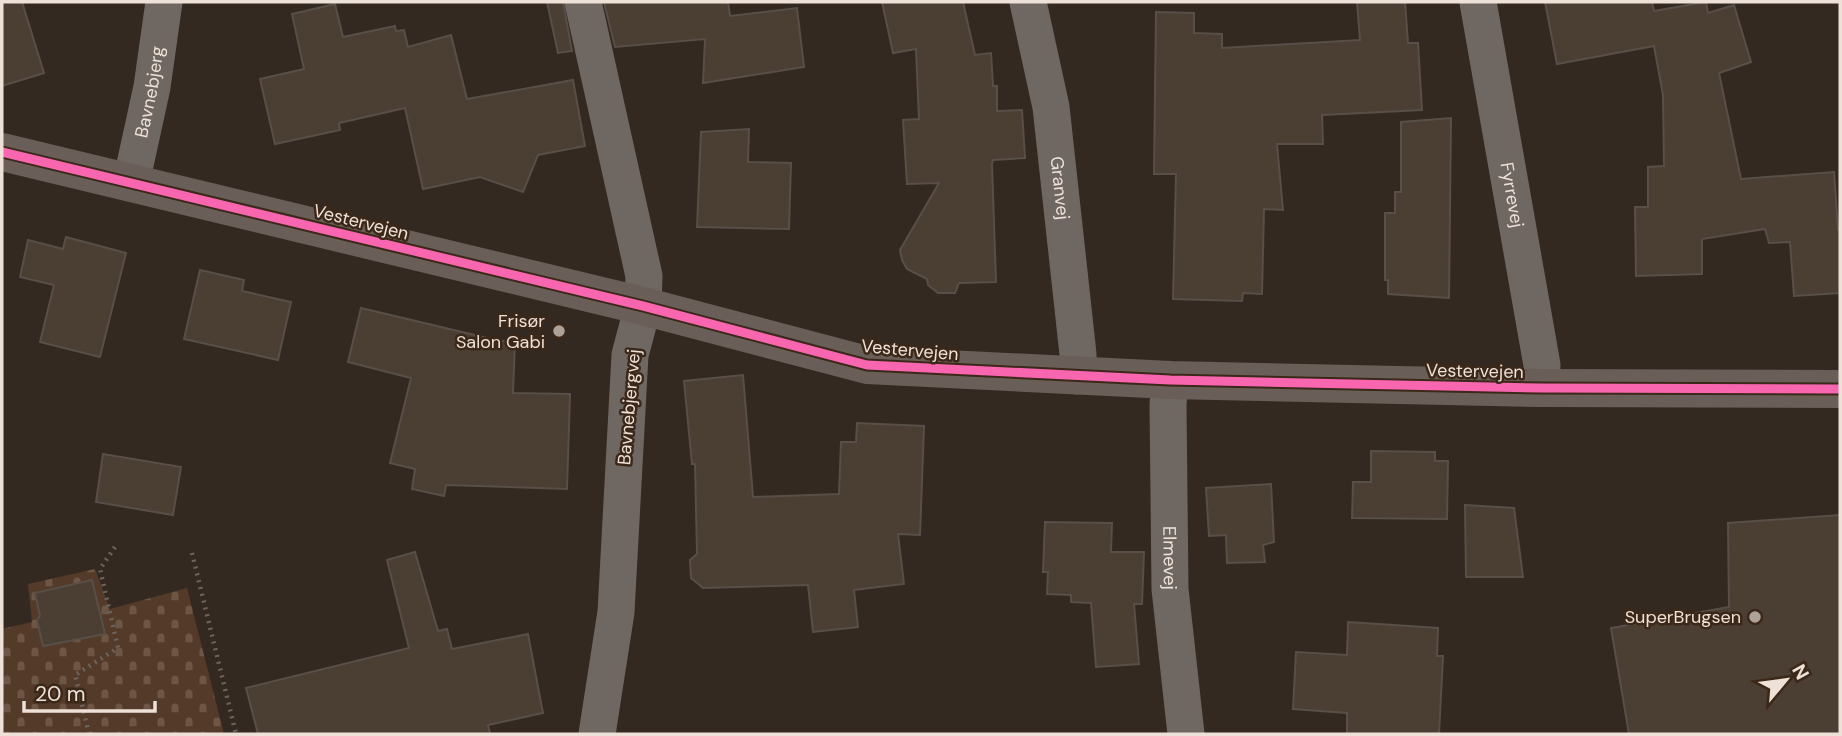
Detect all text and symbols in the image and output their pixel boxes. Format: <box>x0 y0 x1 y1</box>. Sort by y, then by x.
street label: Bavnebjerg <box>129 45 170 140</box>
street label: Granvej <box>1044 155 1075 221</box>
street label: Fyrrevej <box>1494 160 1530 230</box>
street label: Vestervejen <box>311 199 411 245</box>
place label: Frisør Salon Gabi <box>456 309 545 354</box>
marker: Frisør Salon Gabi <box>551 323 567 339</box>
street label: Vestervejen <box>860 334 960 366</box>
street label: Bavnebjergvej <box>612 348 646 466</box>
street label: Vestervejen <box>1426 358 1524 384</box>
street label: Elmevej <box>1157 526 1182 590</box>
place label: SuperBrugsen <box>1625 605 1741 629</box>
marker: SuperBrugsen <box>1747 609 1763 625</box>
north arrow <box>1751 645 1821 715</box>
text: N <box>1786 660 1815 684</box>
scale bar <box>24 670 156 714</box>
text: 20 m <box>35 680 86 708</box>

